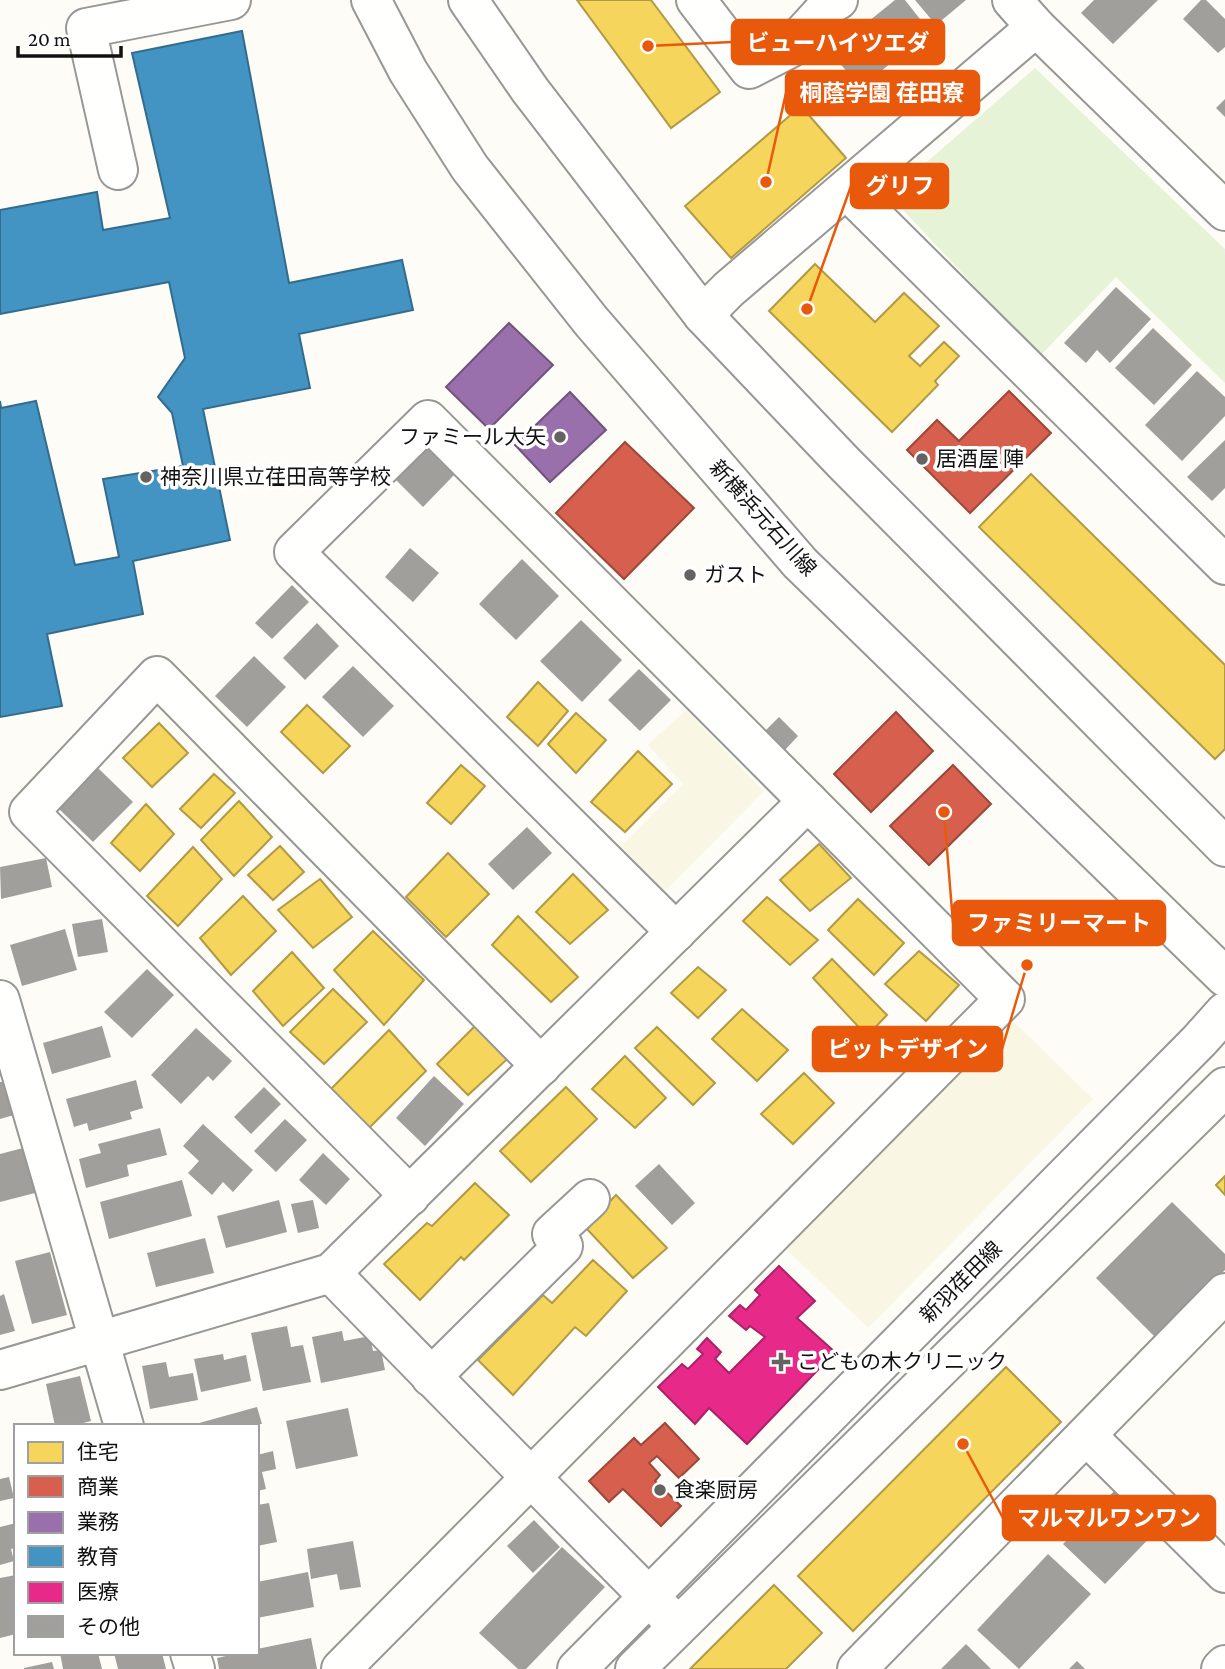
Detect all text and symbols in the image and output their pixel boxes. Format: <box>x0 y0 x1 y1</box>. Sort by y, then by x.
scale bar <box>18 14 121 58</box>
callout: ビューハイツエダ <box>732 20 944 64</box>
text: 20 m <box>28 27 71 51</box>
text: ビューハイツエダ <box>746 30 930 56</box>
callout: 桐蔭学園 荏田寮 <box>786 71 979 115</box>
text: 桐蔭学園 荏田寮 <box>799 80 965 106</box>
callout: グリフ <box>851 164 948 208</box>
text: グリフ <box>866 173 935 199</box>
place label: ファミール大矢 <box>399 425 546 449</box>
marker: ファミール大矢 <box>552 429 568 445</box>
place label: 居酒屋 陣 <box>936 447 1024 471</box>
marker: 居酒屋 陣 <box>914 451 930 467</box>
street label: 新横浜元石川線 <box>705 455 821 581</box>
place label: 神奈川県立荏田高等学校 <box>160 465 391 489</box>
marker: 神奈川県立荏田高等学校 <box>138 469 154 485</box>
place label: ガスト <box>704 563 767 587</box>
marker: ガスト <box>682 567 698 583</box>
callout: ファミリーマート <box>953 901 1165 945</box>
text: ファミリーマート <box>967 910 1151 936</box>
callout: ピットデザイン <box>813 1027 1002 1071</box>
text: ピットデザイン <box>828 1036 989 1062</box>
street label: 新羽荏田線 <box>915 1236 1007 1328</box>
place label: こどもの木クリニック <box>797 1350 1007 1374</box>
marker: こどもの木クリニック <box>771 1352 791 1372</box>
legend <box>14 1424 259 1655</box>
text: 住宅 <box>77 1440 119 1464</box>
text: 商業 <box>77 1475 119 1499</box>
place label: 食楽厨房 <box>674 1478 758 1502</box>
marker: 食楽厨房 <box>652 1482 668 1498</box>
callout: マルマルワンワン <box>1003 1496 1215 1540</box>
text: マルマルワンワン <box>1017 1505 1201 1531</box>
text: 業務 <box>77 1510 119 1534</box>
text: 教育 <box>77 1545 119 1569</box>
text: 医療 <box>77 1580 119 1604</box>
text: その他 <box>77 1615 140 1639</box>

